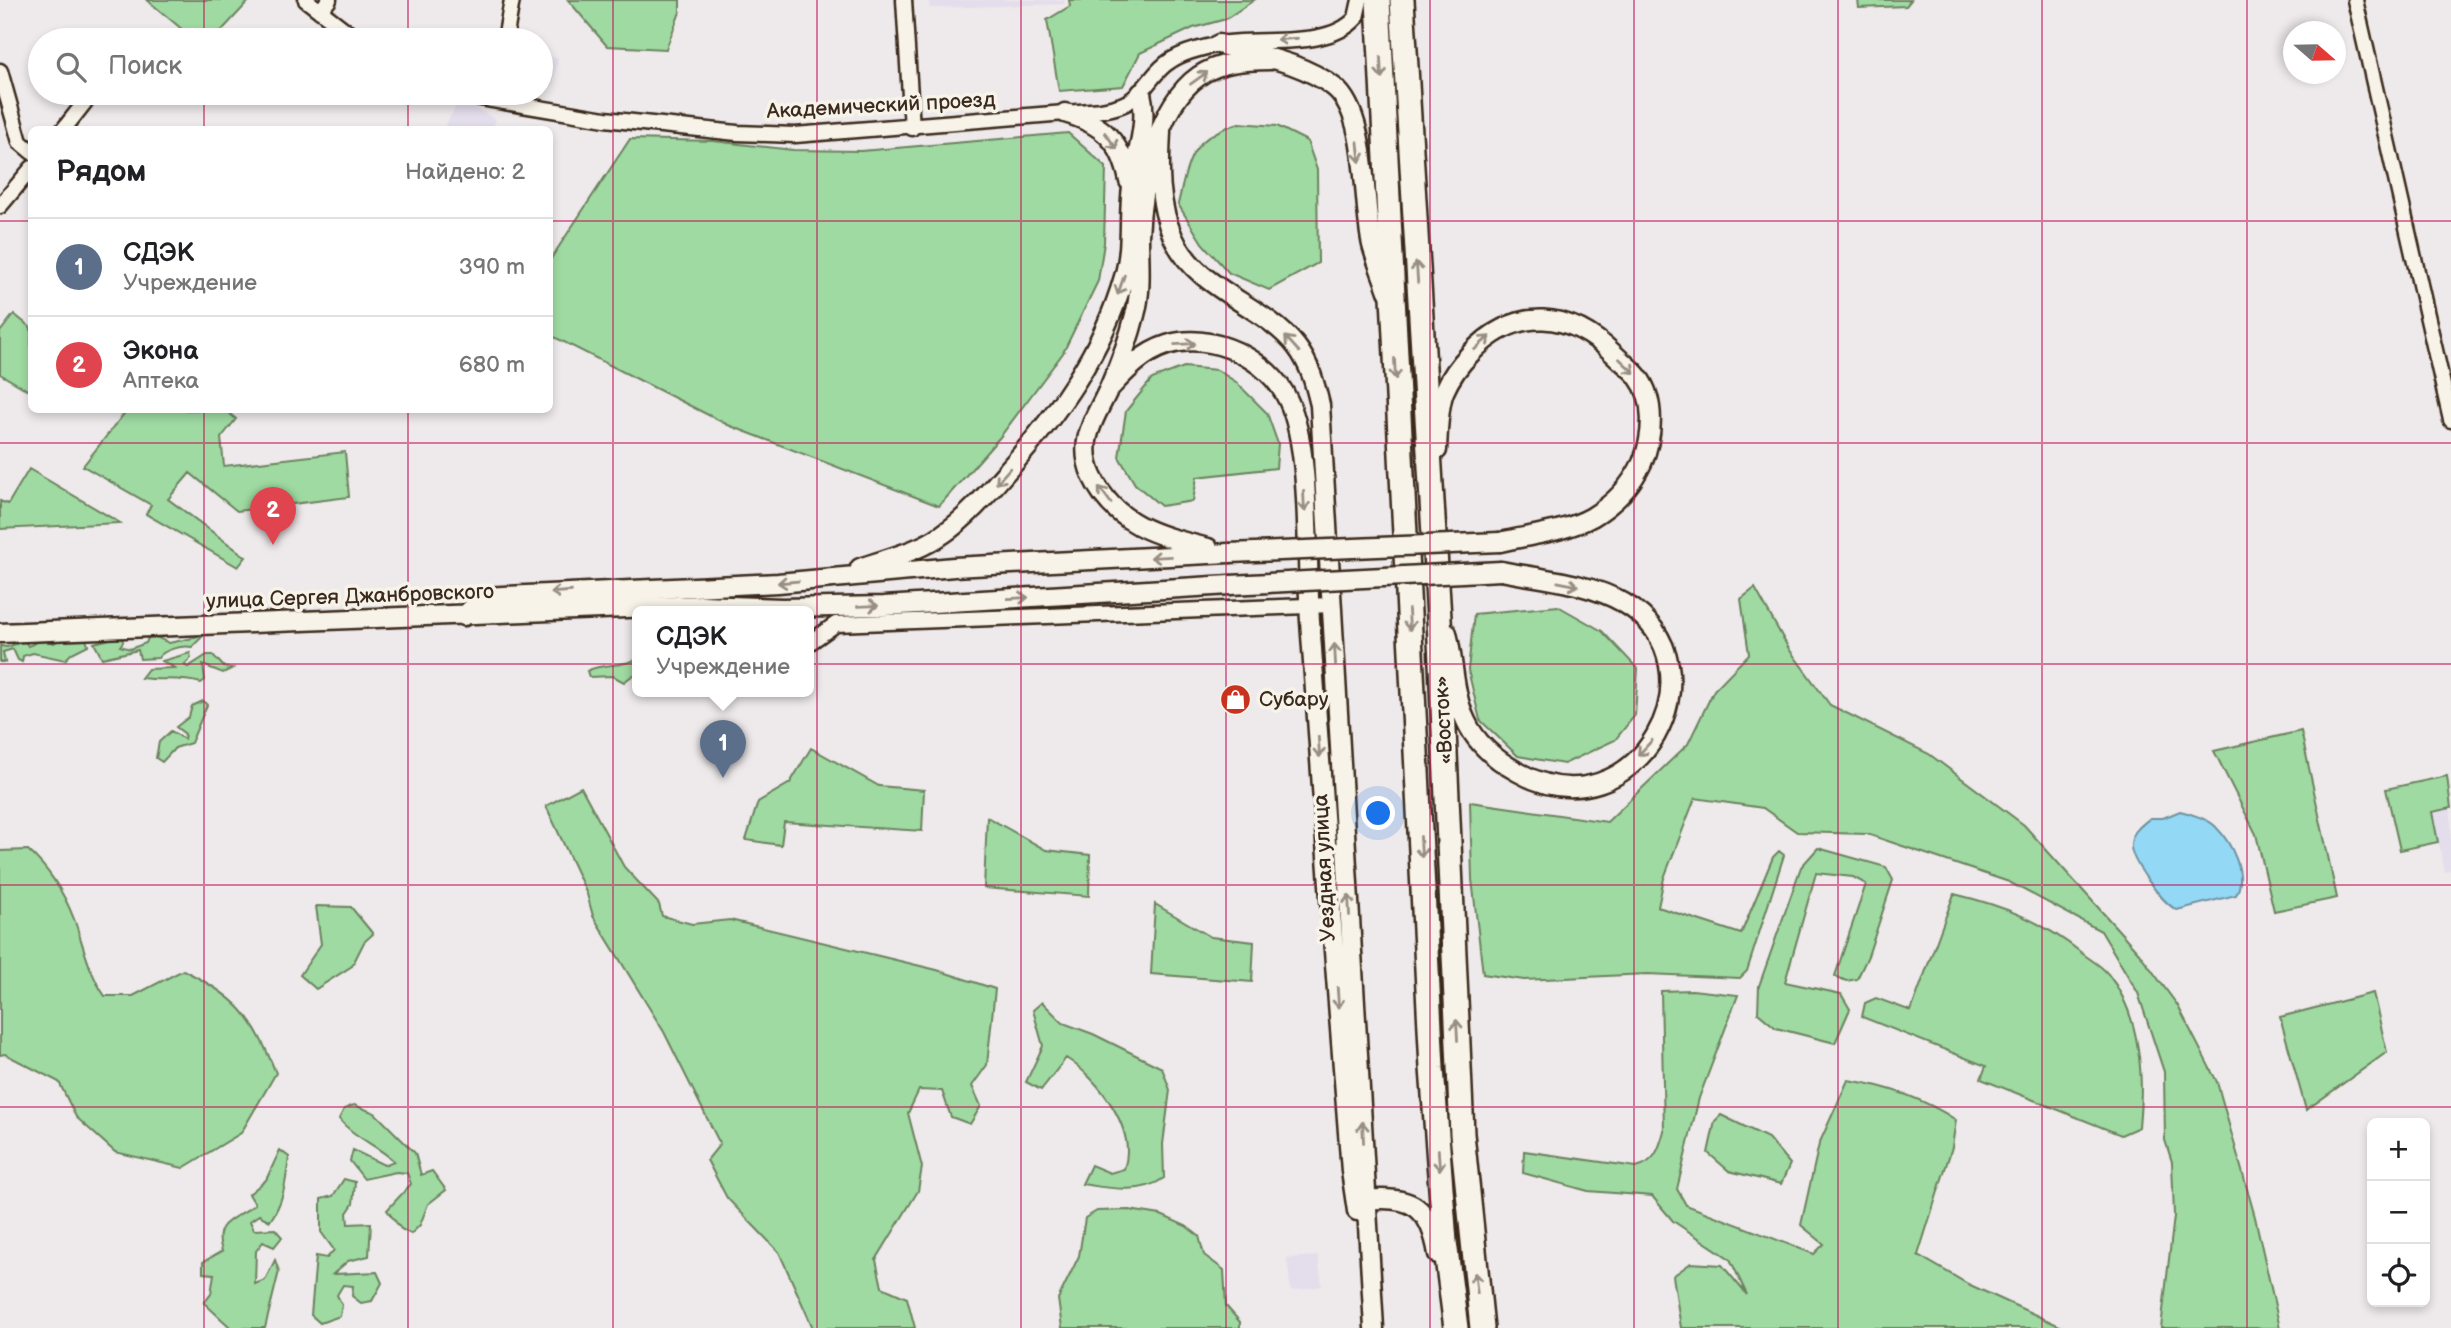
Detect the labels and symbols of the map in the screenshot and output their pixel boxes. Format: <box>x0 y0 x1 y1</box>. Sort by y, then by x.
north arrow <box>2283 21 2346 84</box>
one-way arrow <box>1276 33 1299 46</box>
one-way arrow <box>1374 56 1387 79</box>
one-way arrow <box>1189 71 1208 86</box>
street label: Академический проезд <box>765 87 996 124</box>
one-way arrow <box>1104 131 1118 150</box>
one-way arrow <box>1353 140 1366 163</box>
one-way arrow <box>1410 261 1423 284</box>
one-way arrow <box>1114 273 1126 295</box>
one-way arrow <box>1473 335 1491 351</box>
one-way arrow <box>1284 336 1301 353</box>
one-way arrow <box>1174 337 1197 350</box>
one-way arrow <box>1389 357 1402 380</box>
one-way arrow <box>1618 357 1635 374</box>
one-way arrow <box>995 467 1011 485</box>
one-way arrow <box>1097 486 1112 505</box>
pin: 2 <box>250 487 296 545</box>
one-way arrow <box>1297 489 1310 512</box>
one-way arrow <box>1150 550 1173 563</box>
one-way arrow <box>777 576 800 589</box>
one-way arrow <box>1556 578 1579 591</box>
street label: улица Сергея Джанбровского <box>206 579 495 614</box>
one-way arrow <box>550 586 573 599</box>
one-way arrow <box>1007 591 1029 604</box>
one-way arrow <box>857 599 880 613</box>
one-way arrow <box>1403 608 1416 631</box>
one-way arrow <box>1328 642 1341 665</box>
street label: «Восток» <box>1429 675 1458 765</box>
shop icon: Субару <box>1219 682 1253 716</box>
place label: Субару <box>1259 687 1329 712</box>
pin: 1 <box>700 720 746 778</box>
one-way arrow <box>1313 735 1326 758</box>
one-way arrow <box>1637 739 1654 756</box>
street label: Уездная улица <box>1308 793 1341 943</box>
your location <box>1361 796 1395 830</box>
one-way arrow <box>1415 836 1428 858</box>
one-way arrow <box>1343 894 1356 917</box>
one-way arrow <box>1332 987 1345 1009</box>
one-way arrow <box>1450 1019 1463 1042</box>
one-way arrow <box>1356 1121 1369 1144</box>
one-way arrow <box>1433 1148 1446 1171</box>
one-way arrow <box>1469 1272 1482 1295</box>

